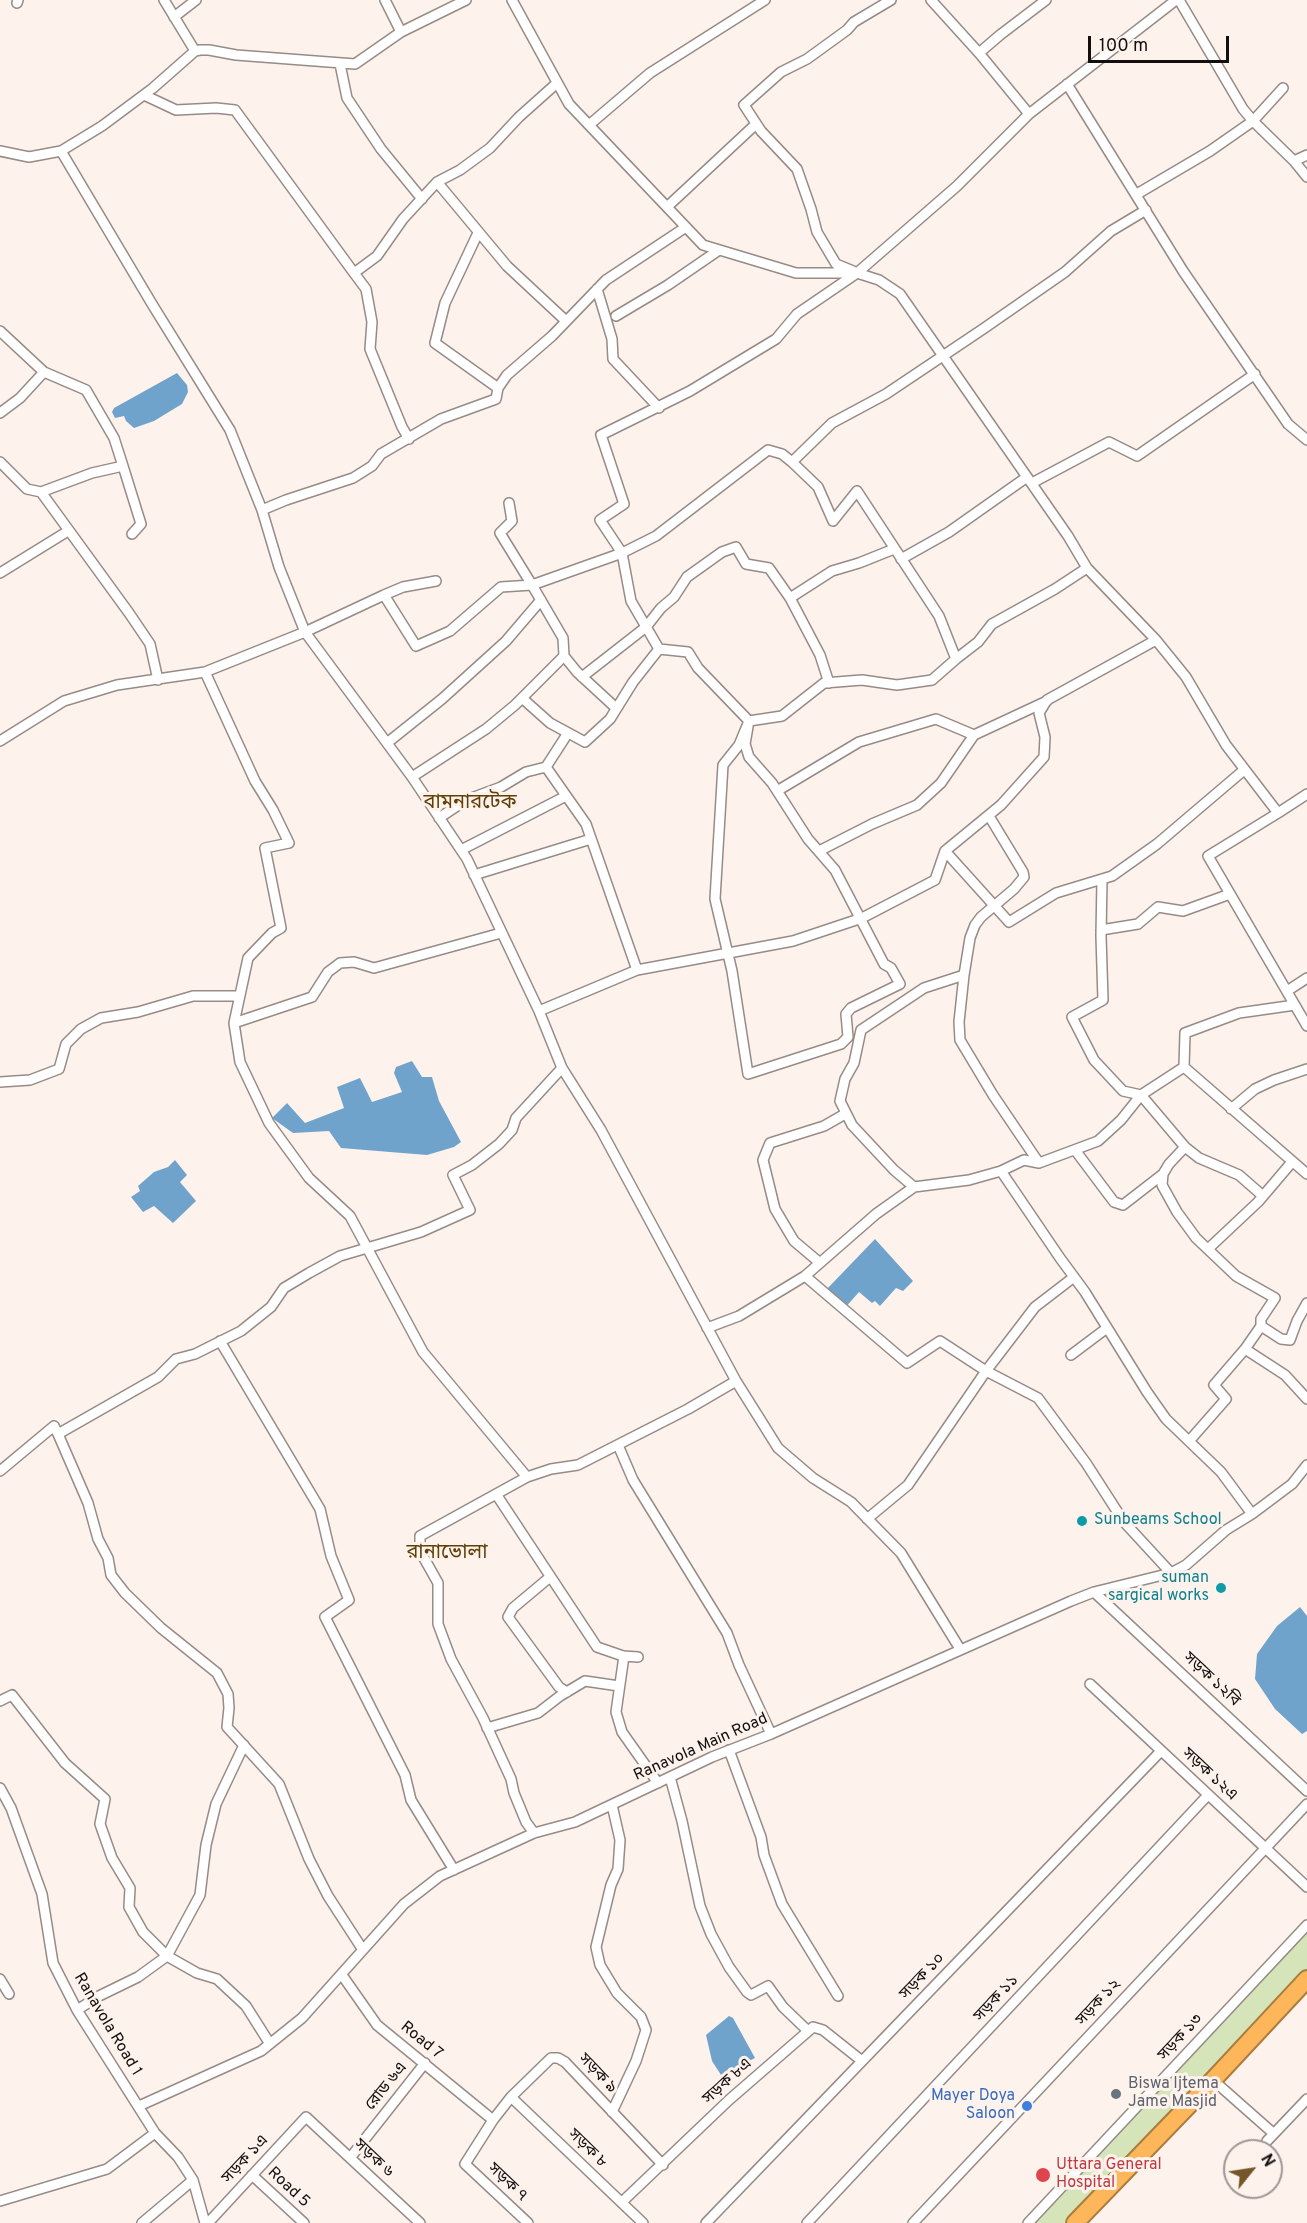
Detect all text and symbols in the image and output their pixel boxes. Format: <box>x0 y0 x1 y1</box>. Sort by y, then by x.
scale bar <box>1091 24 1232 62</box>
text: 100 m <box>1099 35 1148 58</box>
district label: বামনারটেক <box>423 792 517 816</box>
place label: Sunbeams School <box>1094 1511 1222 1531</box>
marker: Sunbeams School <box>1075 1514 1089 1528</box>
district label: রানাভোলা <box>406 1542 488 1566</box>
place label: suman sargical works <box>1108 1569 1209 1607</box>
marker: suman sargical works <box>1214 1581 1228 1595</box>
street label: সড়ক ১২বি <box>1179 1649 1243 1711</box>
street label: Ranavola Main Road <box>631 1710 771 1786</box>
street label: সড়ক ১২এ <box>1177 1745 1241 1805</box>
street label: সড়ক ১০ <box>896 1950 950 2004</box>
street label: Ranavola Road 1 <box>69 1970 145 2080</box>
street label: সড়ক ১১ <box>971 1972 1023 2026</box>
street label: সড়ক ১২ <box>1073 1976 1125 2030</box>
street label: সড়ক ১৩ <box>1155 2011 1207 2065</box>
street label: Road 7 <box>396 2018 446 2064</box>
street label: সড়ক ৯ <box>574 2050 620 2098</box>
street label: সড়ক ৮এ <box>700 2055 756 2109</box>
street label: রোড ৬এ <box>362 2059 412 2115</box>
place label: Biswa Ijtema Jame Masjid <box>1128 2075 1219 2113</box>
place label: Mayer Doya Saloon <box>931 2087 1015 2125</box>
marker: Biswa Ijtema Jame Masjid <box>1109 2087 1123 2101</box>
marker: Mayer Doya Saloon <box>1020 2099 1034 2113</box>
street label: সড়ক ৮ <box>563 2126 611 2172</box>
street label: সড়ক ১এ <box>219 2132 273 2188</box>
street label: সড়ক ৬ <box>349 2136 397 2182</box>
north arrow <box>1223 2139 1283 2199</box>
text: N <box>1255 2151 1278 2171</box>
place label: Uttara General Hospital <box>1056 2156 1162 2194</box>
street label: সড়ক ৭ <box>483 2160 531 2206</box>
street label: Road 5 <box>263 2164 313 2212</box>
marker: Uttara General Hospital <box>1034 2166 1052 2184</box>

